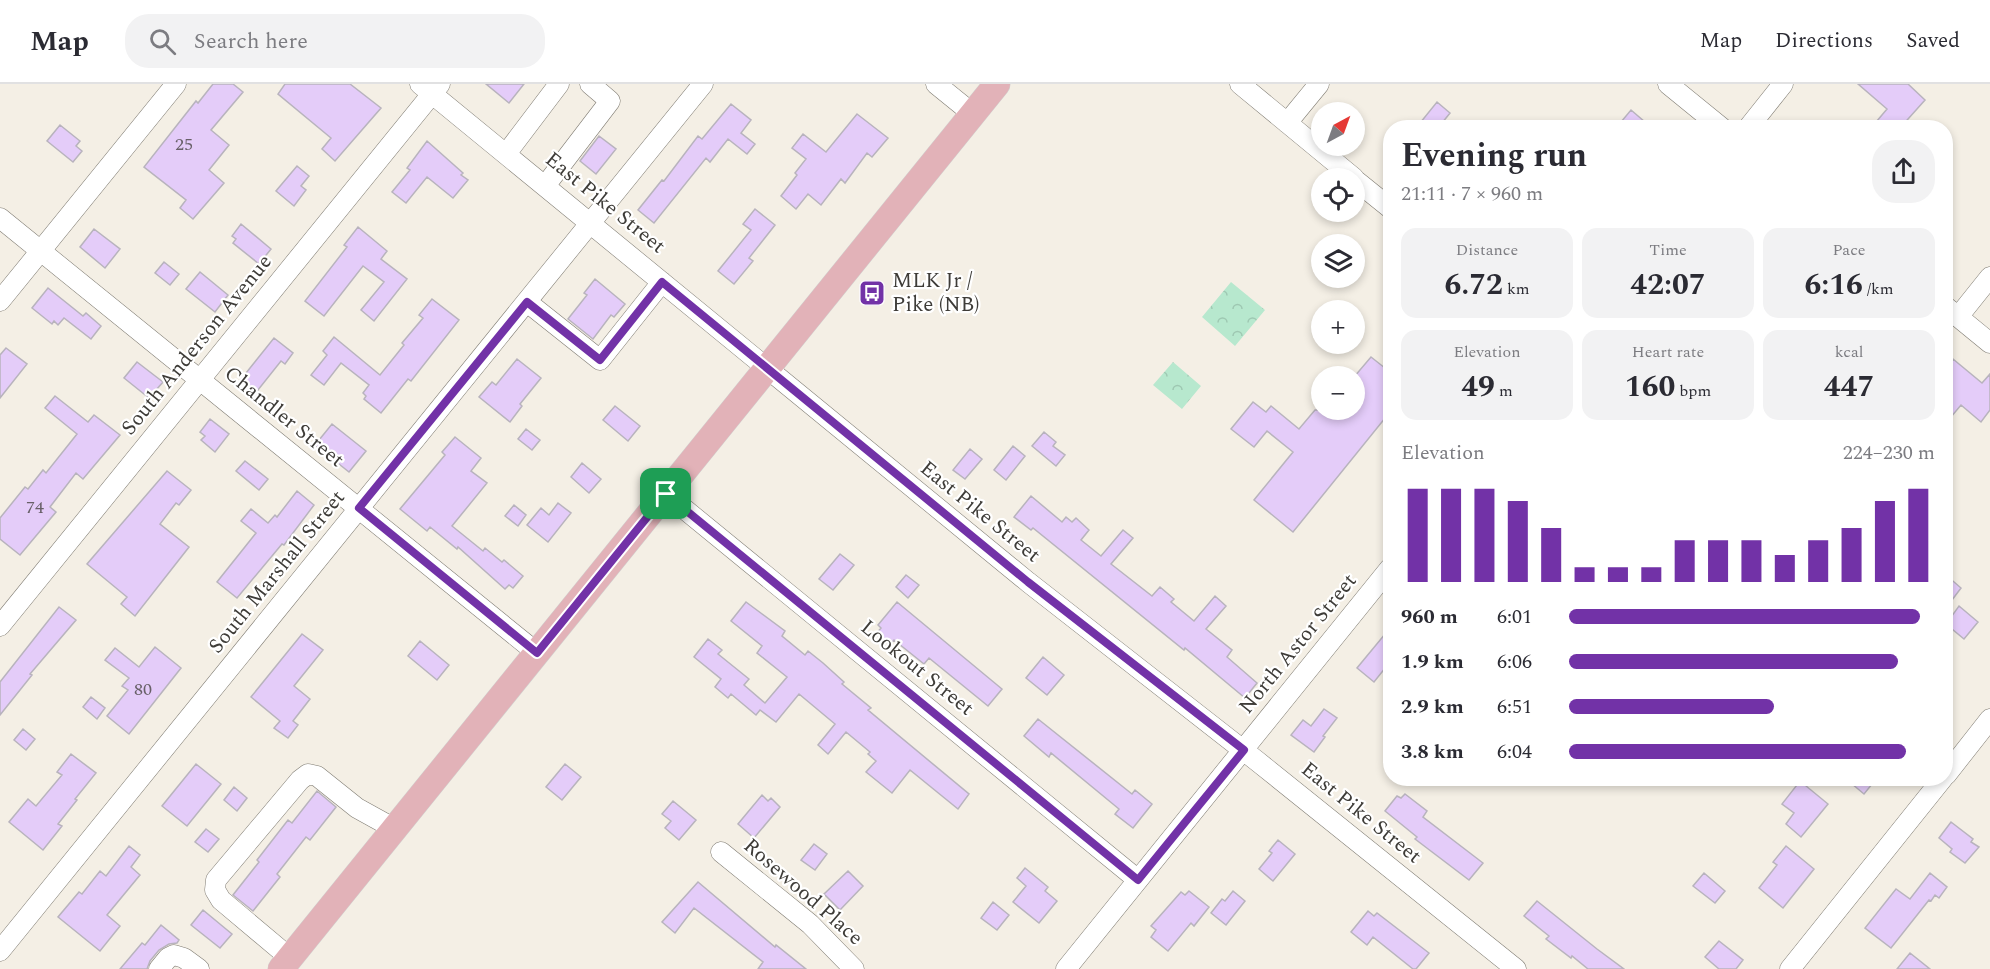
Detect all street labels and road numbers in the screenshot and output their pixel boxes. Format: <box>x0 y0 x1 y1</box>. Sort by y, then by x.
street label: East Pike Street <box>538 144 672 262</box>
street label: South Anderson Avenue <box>114 247 280 443</box>
street label: Chandler Street <box>217 358 351 476</box>
street label: East Pike Street <box>913 453 1047 571</box>
street label: South Marshall Street <box>201 483 353 661</box>
street label: North Astor Street <box>1231 567 1365 721</box>
street label: Lookout Street <box>853 612 981 724</box>
street label: East Pike Street <box>1294 754 1428 872</box>
street label: Rosewood Place <box>736 831 870 953</box>

